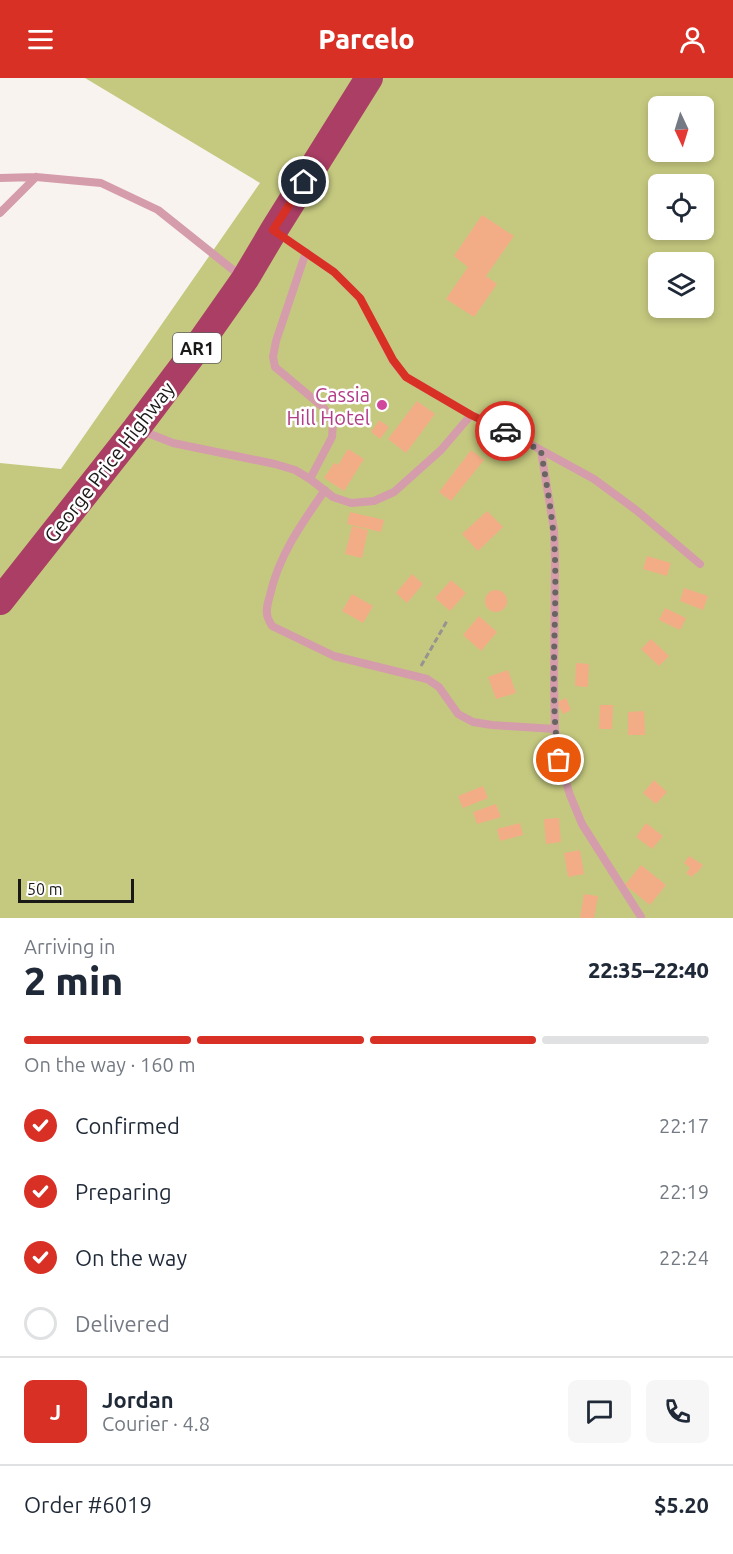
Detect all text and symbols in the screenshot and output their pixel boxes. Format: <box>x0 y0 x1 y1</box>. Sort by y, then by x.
icon: menu <box>24 23 57 56</box>
icon: person <box>676 23 709 56</box>
text: Parcelo <box>318 24 415 54</box>
north arrow <box>648 96 714 162</box>
map controls <box>648 96 714 318</box>
pin <box>278 156 329 207</box>
icon: home <box>287 165 320 198</box>
button: locate <box>648 174 714 240</box>
button: layers <box>648 252 714 318</box>
road number: AR1 <box>173 333 221 363</box>
street label: George Price Highway <box>39 377 179 547</box>
place label: Cassia Hill Hotel <box>286 383 370 429</box>
marker: Cassia Hill Hotel <box>375 398 389 412</box>
courier <box>475 401 535 461</box>
icon: car <box>489 415 522 448</box>
pin <box>533 734 584 785</box>
icon: bag <box>542 743 575 776</box>
scale bar <box>18 876 134 904</box>
text: 50 m <box>27 880 63 898</box>
text: Arriving in <box>24 935 115 958</box>
text: 22:35–22:40 <box>588 957 709 982</box>
text: 2 min <box>24 959 123 1002</box>
text: On the way · 160 m <box>24 1053 196 1076</box>
icon: check <box>24 1109 57 1142</box>
text: Confirmed <box>75 1113 180 1138</box>
text: 22:17 <box>659 1114 709 1137</box>
icon: check <box>24 1175 57 1208</box>
text: Preparing <box>75 1179 172 1204</box>
text: 22:19 <box>659 1180 709 1203</box>
icon: check <box>24 1241 57 1274</box>
text: On the way <box>75 1245 187 1270</box>
text: 22:24 <box>659 1246 709 1269</box>
text: Delivered <box>75 1311 170 1336</box>
button: chat <box>568 1380 631 1443</box>
button: phone <box>646 1380 709 1443</box>
text: Jordan <box>102 1387 174 1412</box>
text: J <box>50 1399 61 1424</box>
text: Courier · 4.8 <box>102 1412 210 1435</box>
text: Order #6019 <box>24 1492 152 1517</box>
text: $5.20 <box>654 1492 709 1517</box>

